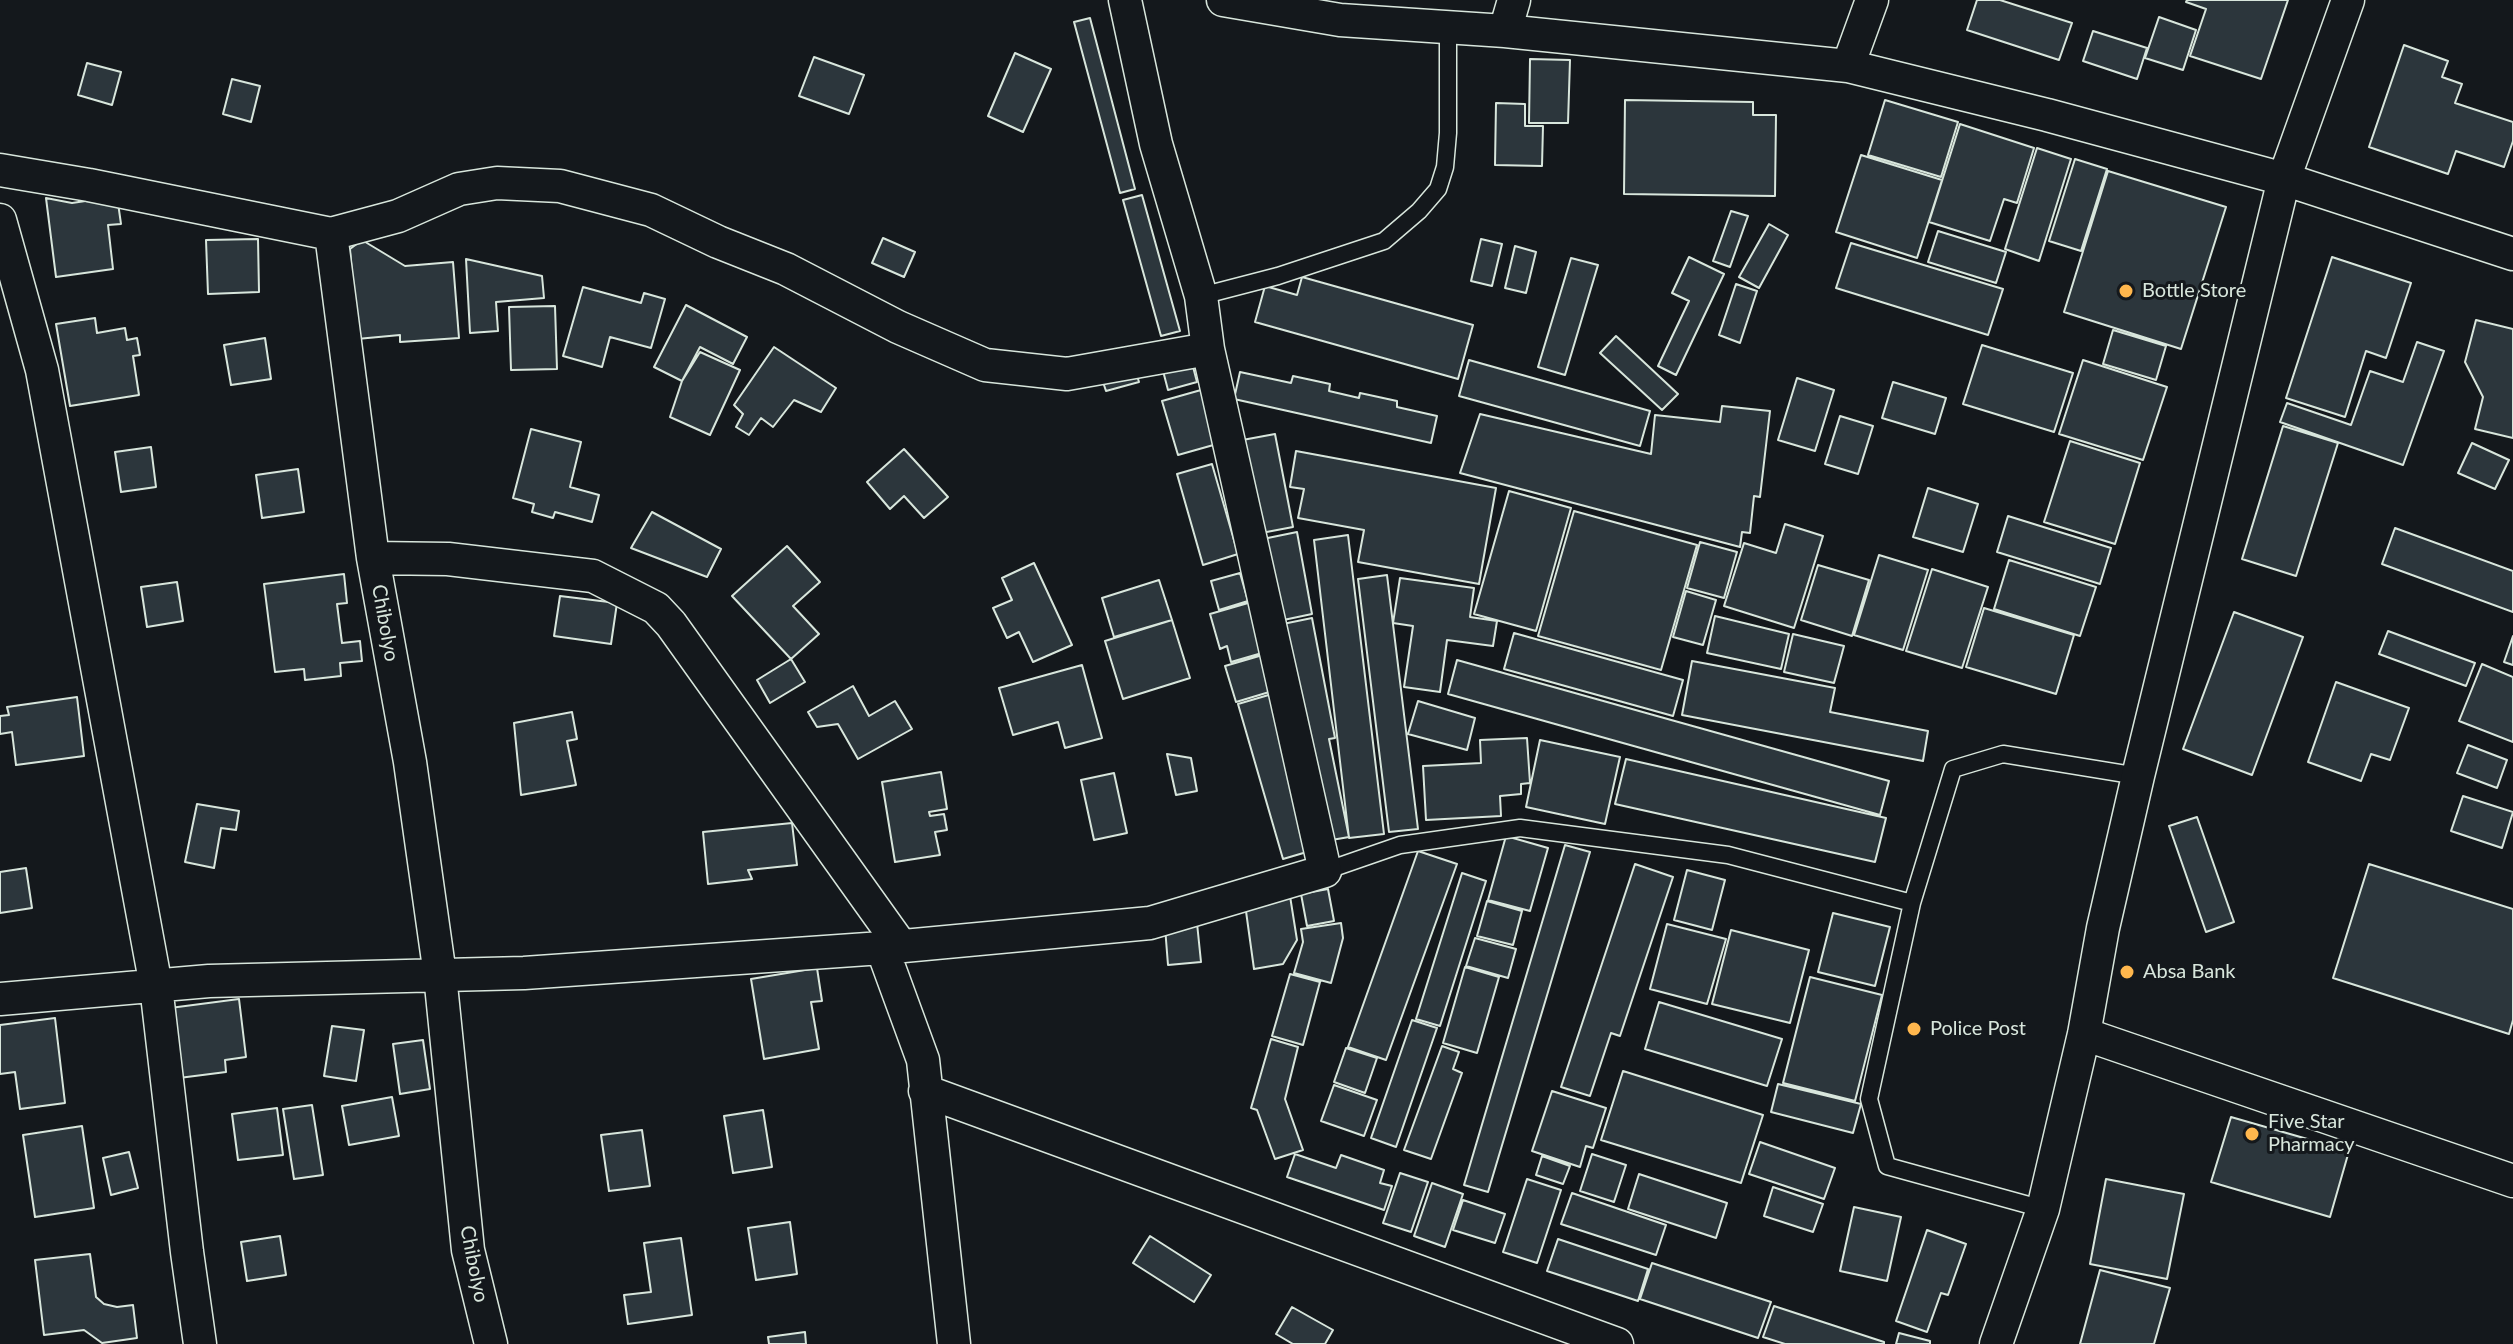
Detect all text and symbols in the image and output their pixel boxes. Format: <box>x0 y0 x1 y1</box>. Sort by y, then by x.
place label: Bottle Store <box>2142 279 2246 303</box>
marker: Bottle Store <box>2117 282 2135 300</box>
street label: Chibolyo <box>366 583 404 663</box>
place label: Absa Bank <box>2143 960 2235 984</box>
marker: Absa Bank <box>2118 963 2136 981</box>
place label: Police Post <box>1930 1017 2026 1041</box>
marker: Police Post <box>1905 1020 1923 1038</box>
place label: Five Star Pharmacy <box>2268 1110 2355 1157</box>
marker: Five Star Pharmacy <box>2243 1125 2261 1143</box>
street label: Chibolyo <box>455 1223 493 1305</box>

